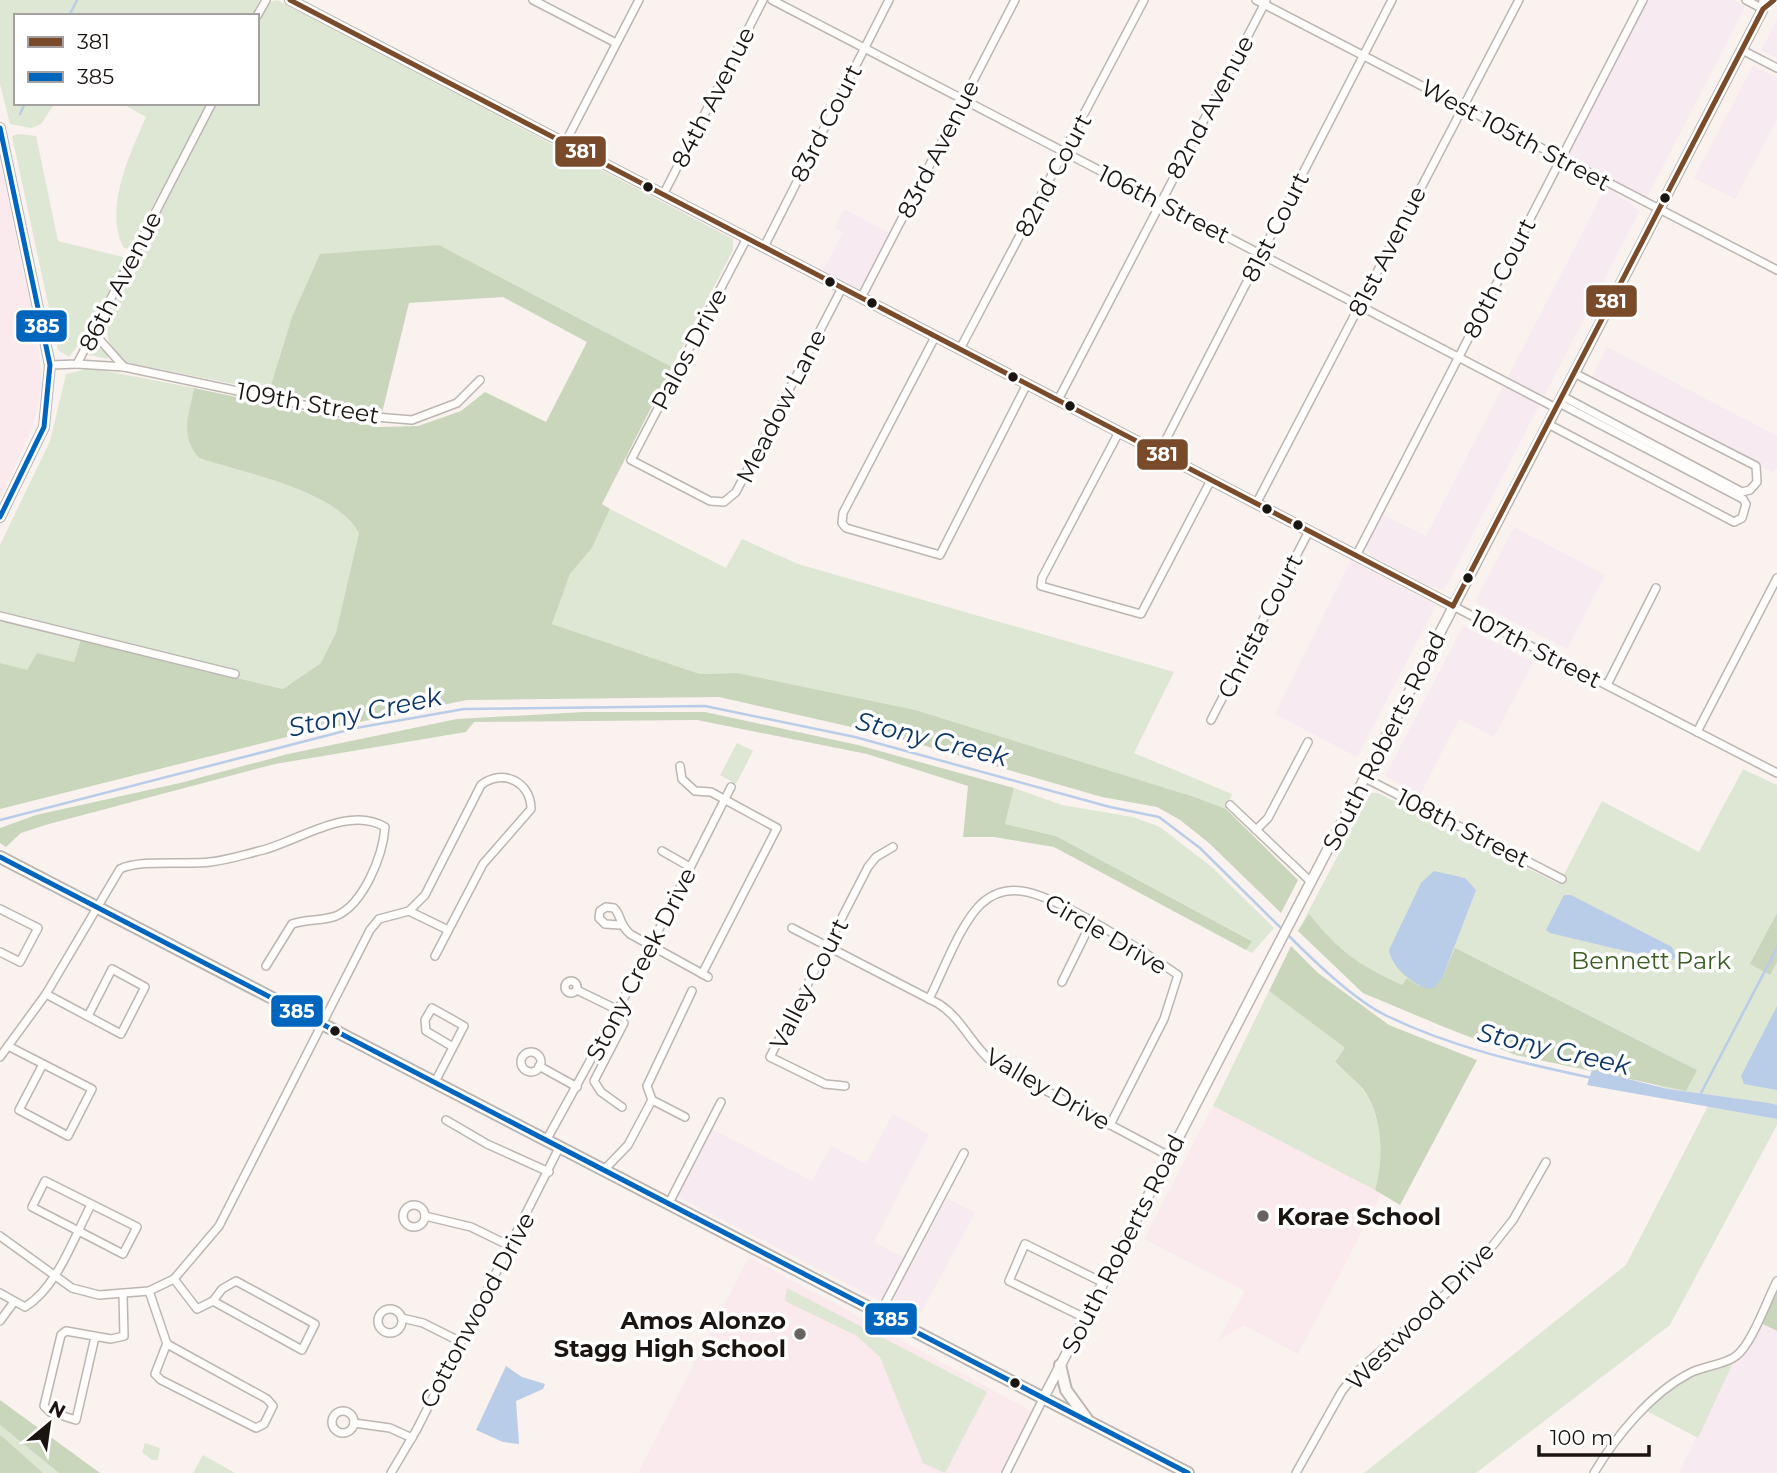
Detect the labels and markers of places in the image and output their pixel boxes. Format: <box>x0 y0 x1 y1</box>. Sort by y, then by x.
unlabelled marker <box>641 180 655 194</box>
unlabelled marker <box>1658 191 1672 205</box>
unlabelled marker <box>823 275 837 289</box>
unlabelled marker <box>865 296 879 310</box>
unlabelled marker <box>1006 370 1020 384</box>
unlabelled marker <box>1063 399 1077 413</box>
unlabelled marker <box>1260 502 1274 516</box>
unlabelled marker <box>1291 518 1305 532</box>
unlabelled marker <box>1461 571 1475 585</box>
unlabelled marker <box>328 1024 342 1038</box>
place label: Korae School <box>1277 1202 1441 1231</box>
marker: Korae School <box>1255 1208 1271 1224</box>
place label: Amos Alonzo Stagg High School <box>554 1306 786 1363</box>
marker: Amos Alonzo Stagg High School <box>792 1326 808 1342</box>
unlabelled marker <box>1008 1376 1022 1390</box>

